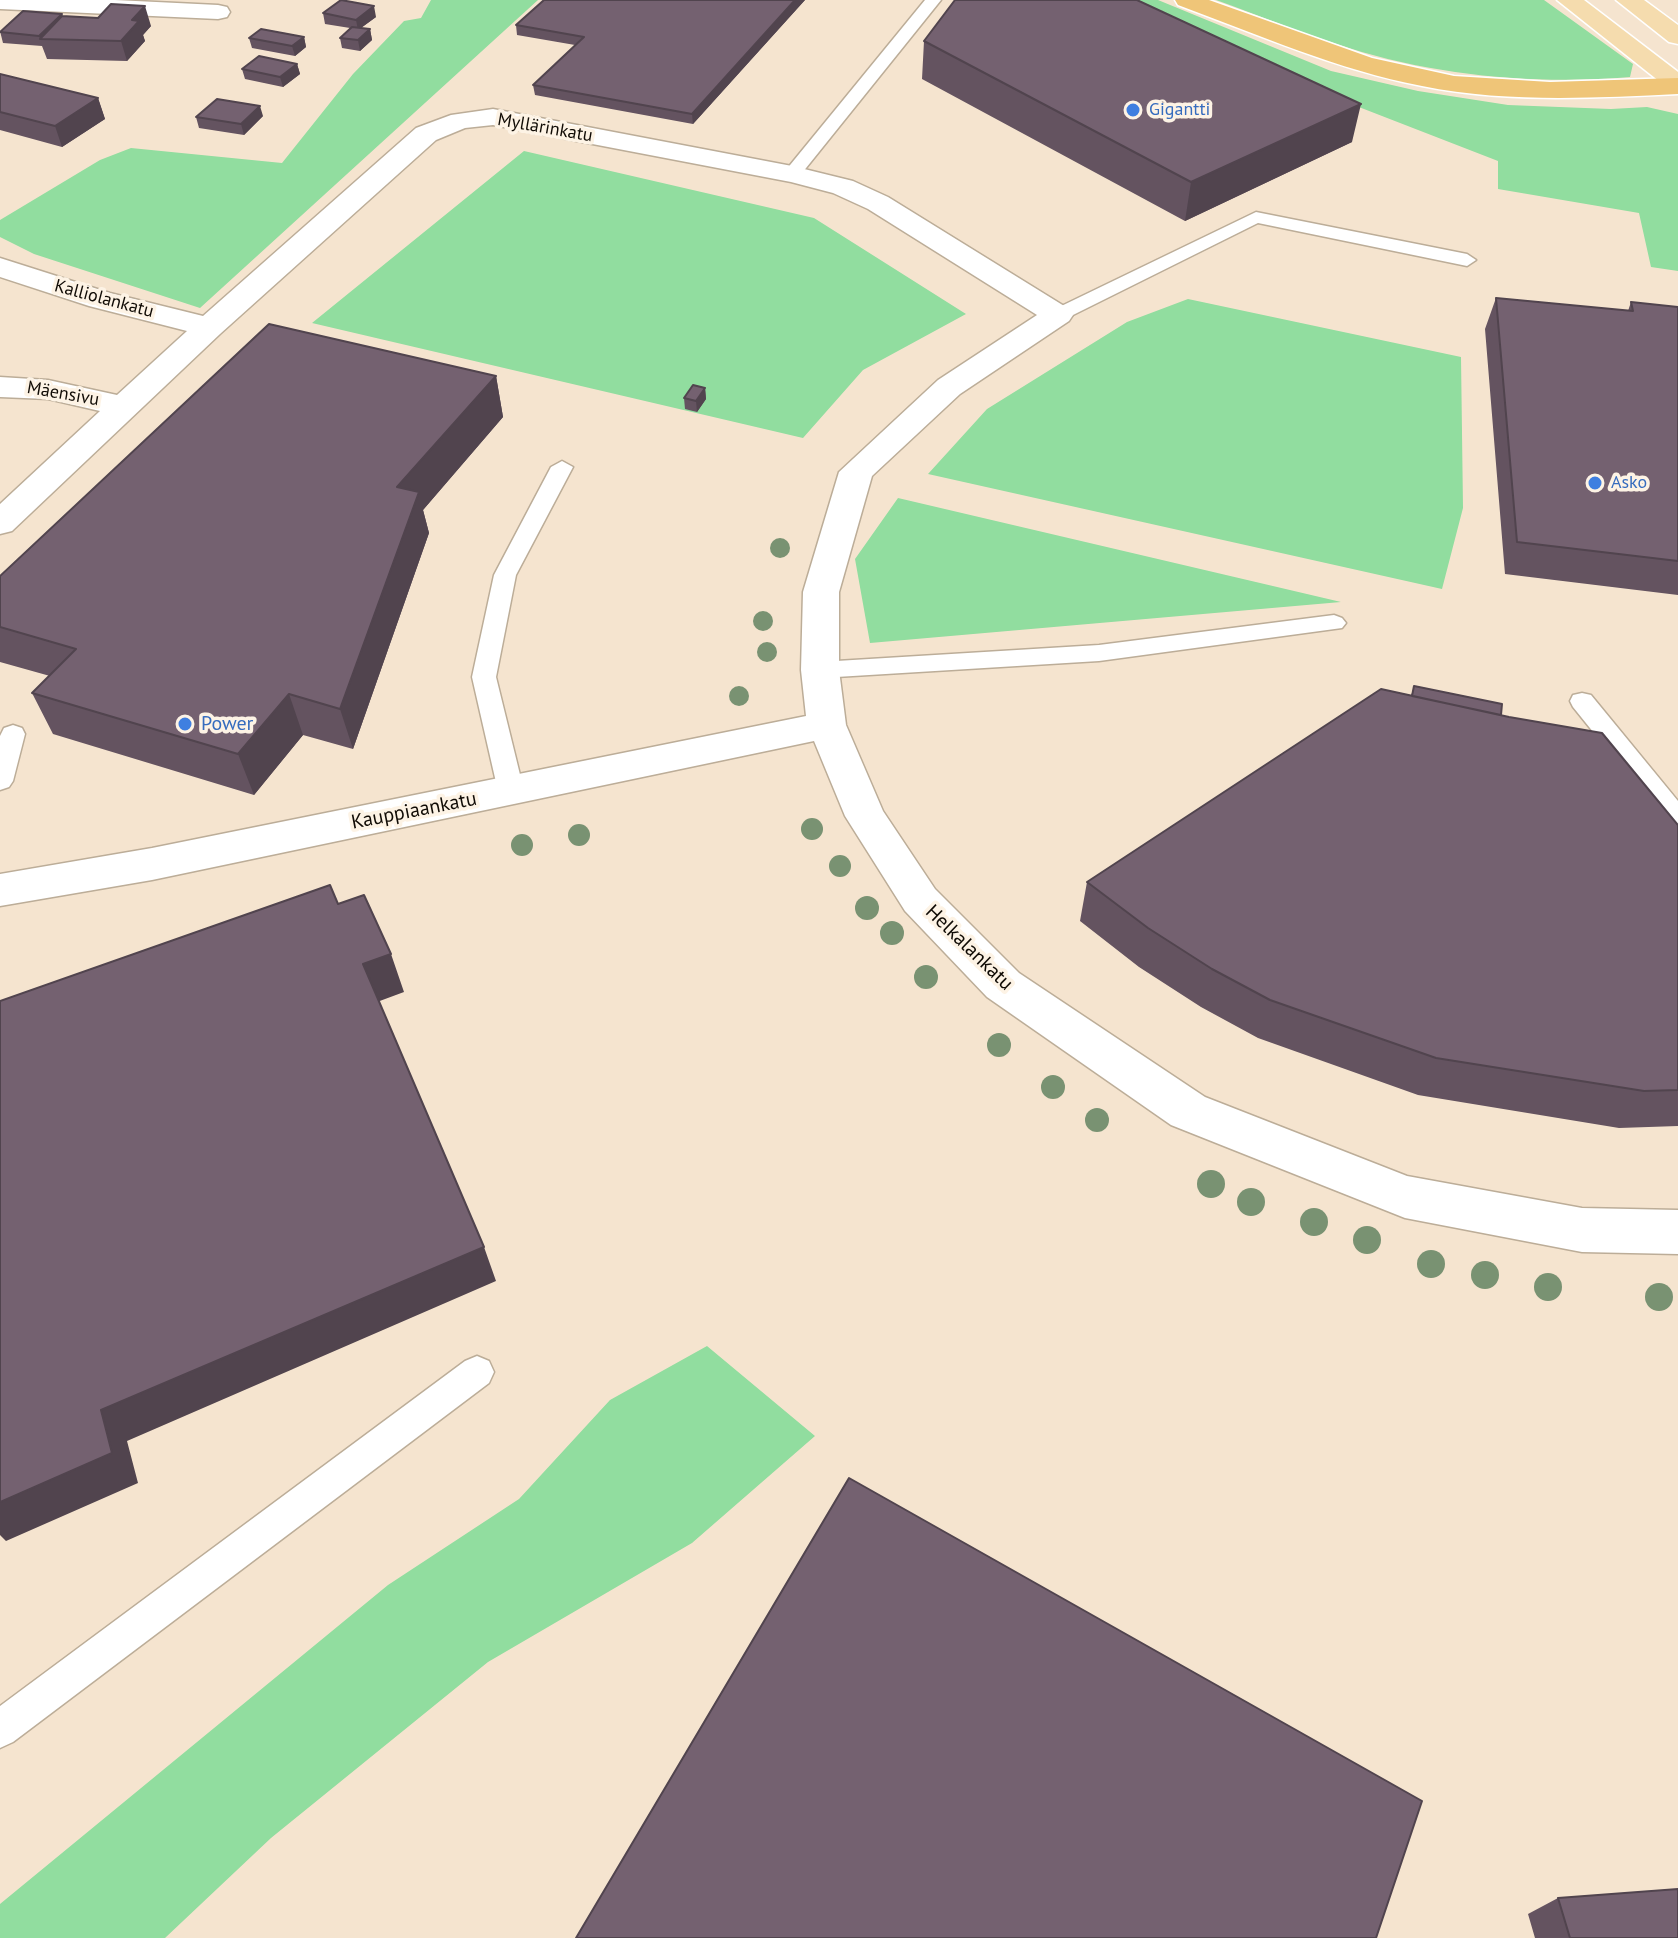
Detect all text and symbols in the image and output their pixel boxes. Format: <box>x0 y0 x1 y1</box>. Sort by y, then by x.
place label: Gigantti <box>1149 99 1210 121</box>
marker: Gigantti <box>1124 101 1142 119</box>
street label: Myllärinkatu <box>496 109 594 147</box>
street label: Kalliolankatu <box>52 275 156 323</box>
street label: Mäensivu <box>25 377 101 411</box>
place label: Asko <box>1611 472 1647 494</box>
marker: Asko <box>1586 474 1604 492</box>
place label: Power <box>201 712 253 736</box>
marker: Power <box>176 715 194 733</box>
street label: Kauppiaankatu <box>349 787 479 835</box>
street label: Helkalankatu <box>920 900 1018 996</box>

